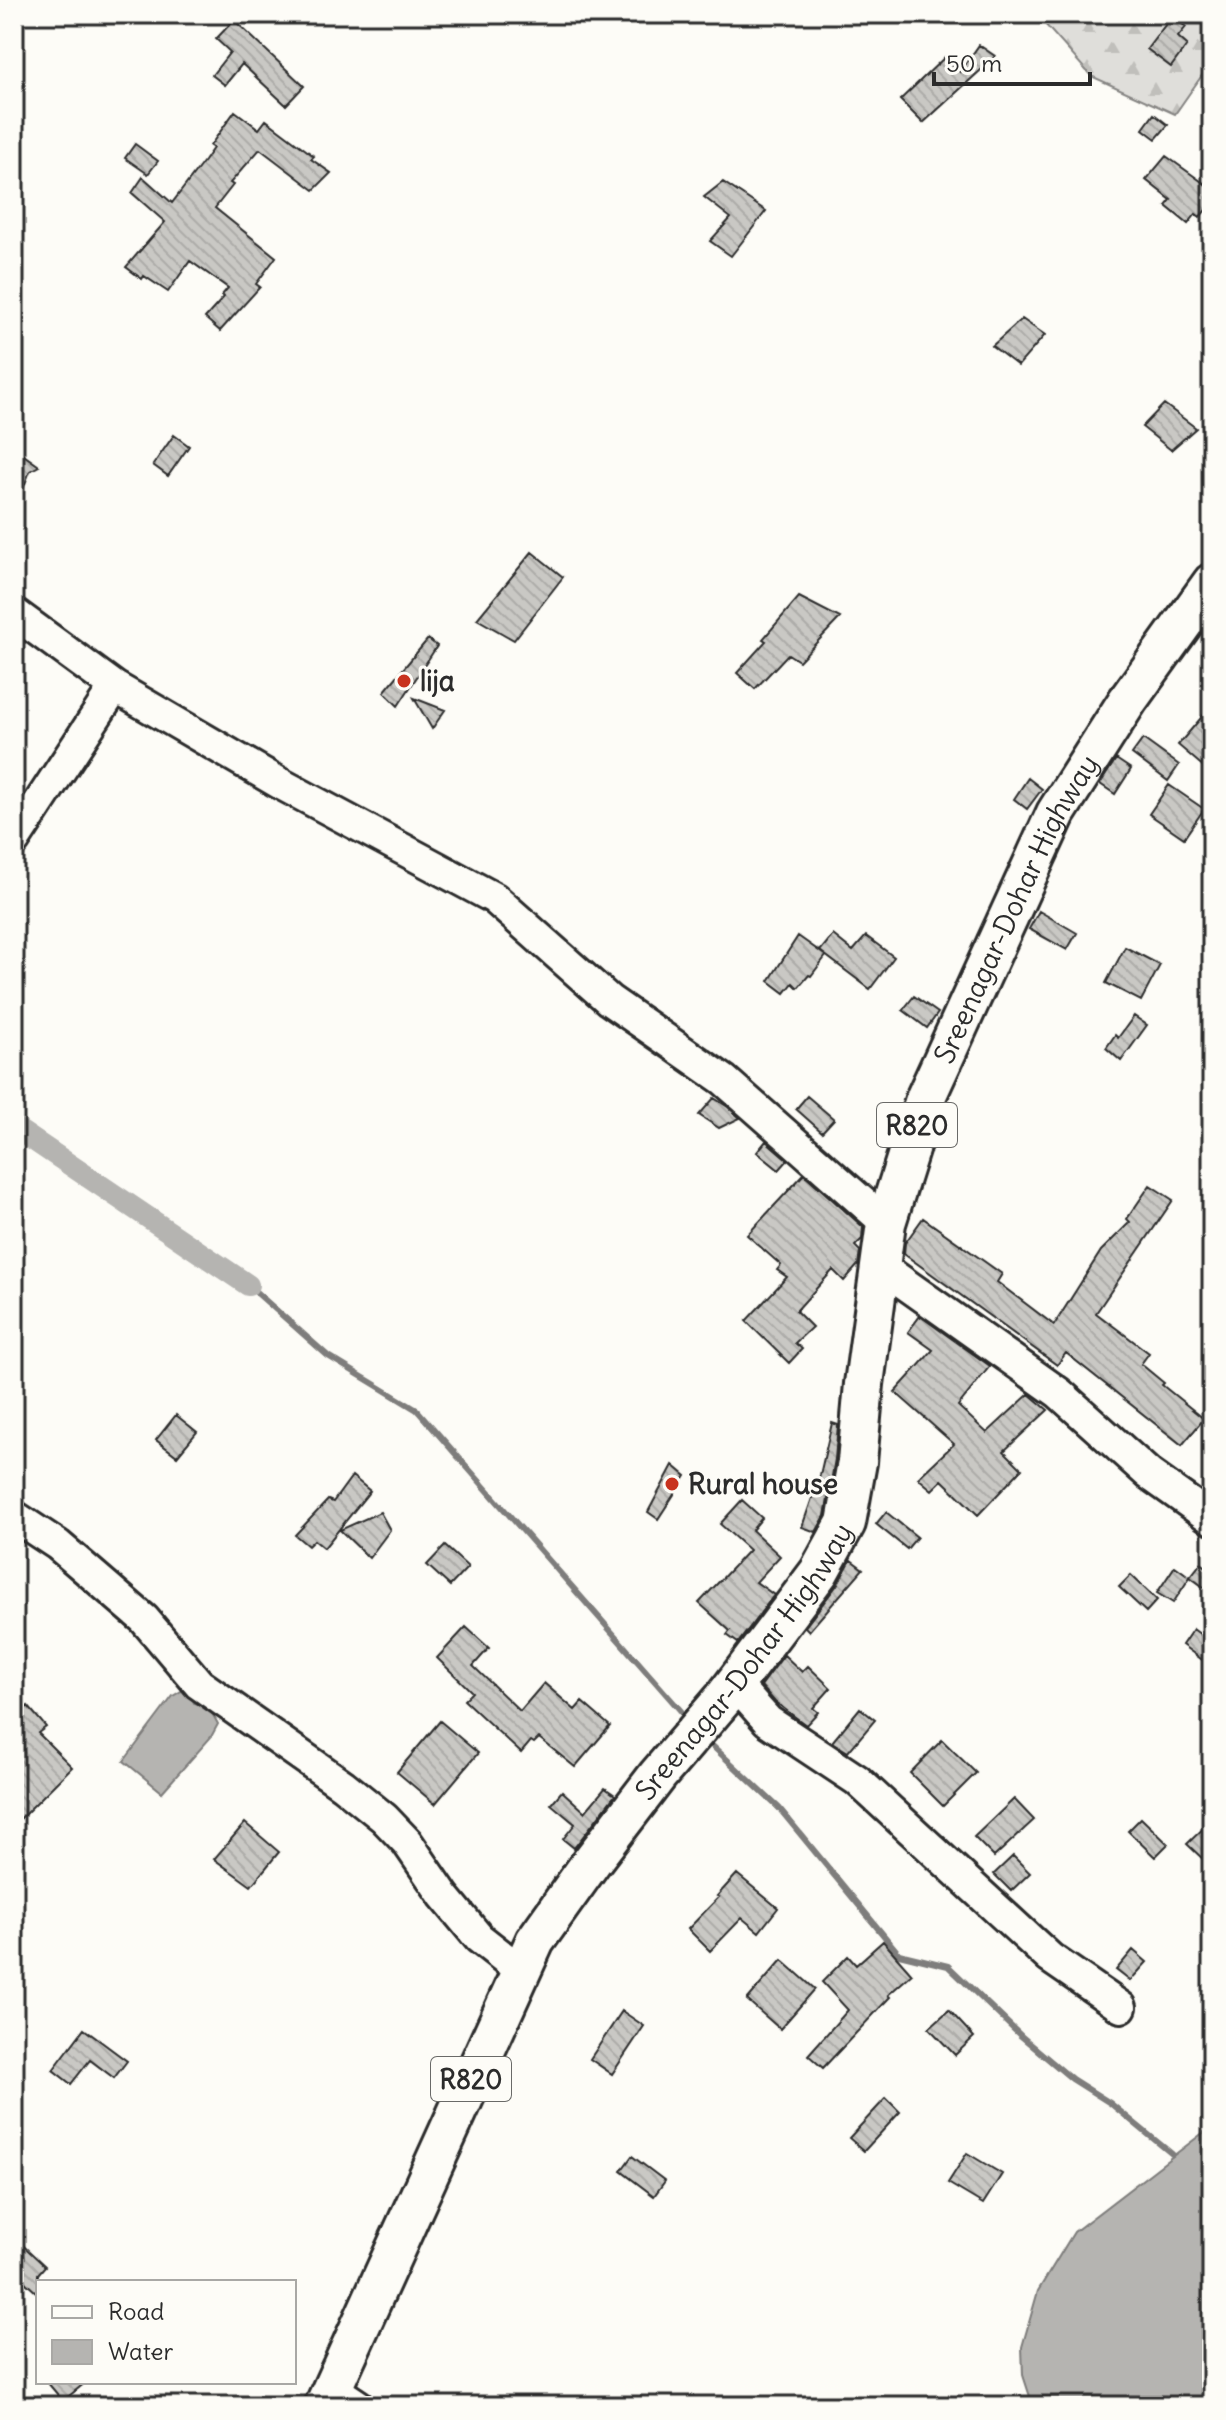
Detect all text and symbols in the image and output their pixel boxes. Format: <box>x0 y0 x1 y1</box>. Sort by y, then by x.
scale bar <box>934 36 1090 86</box>
text: 50 m <box>946 48 1002 78</box>
place label: lija <box>420 663 455 699</box>
marker: lija <box>395 672 413 690</box>
street label: Sreenagar-Dohar Highway <box>926 748 1107 1069</box>
road number: R820 <box>877 1103 957 1147</box>
place label: Rural house <box>688 1466 838 1502</box>
marker: Rural house <box>663 1475 681 1493</box>
street label: Sreenagar-Dohar Highway <box>627 1517 860 1807</box>
road number: R820 <box>431 2057 511 2101</box>
legend <box>36 2280 296 2384</box>
text: Road <box>108 2296 164 2326</box>
text: Water <box>108 2336 173 2366</box>

